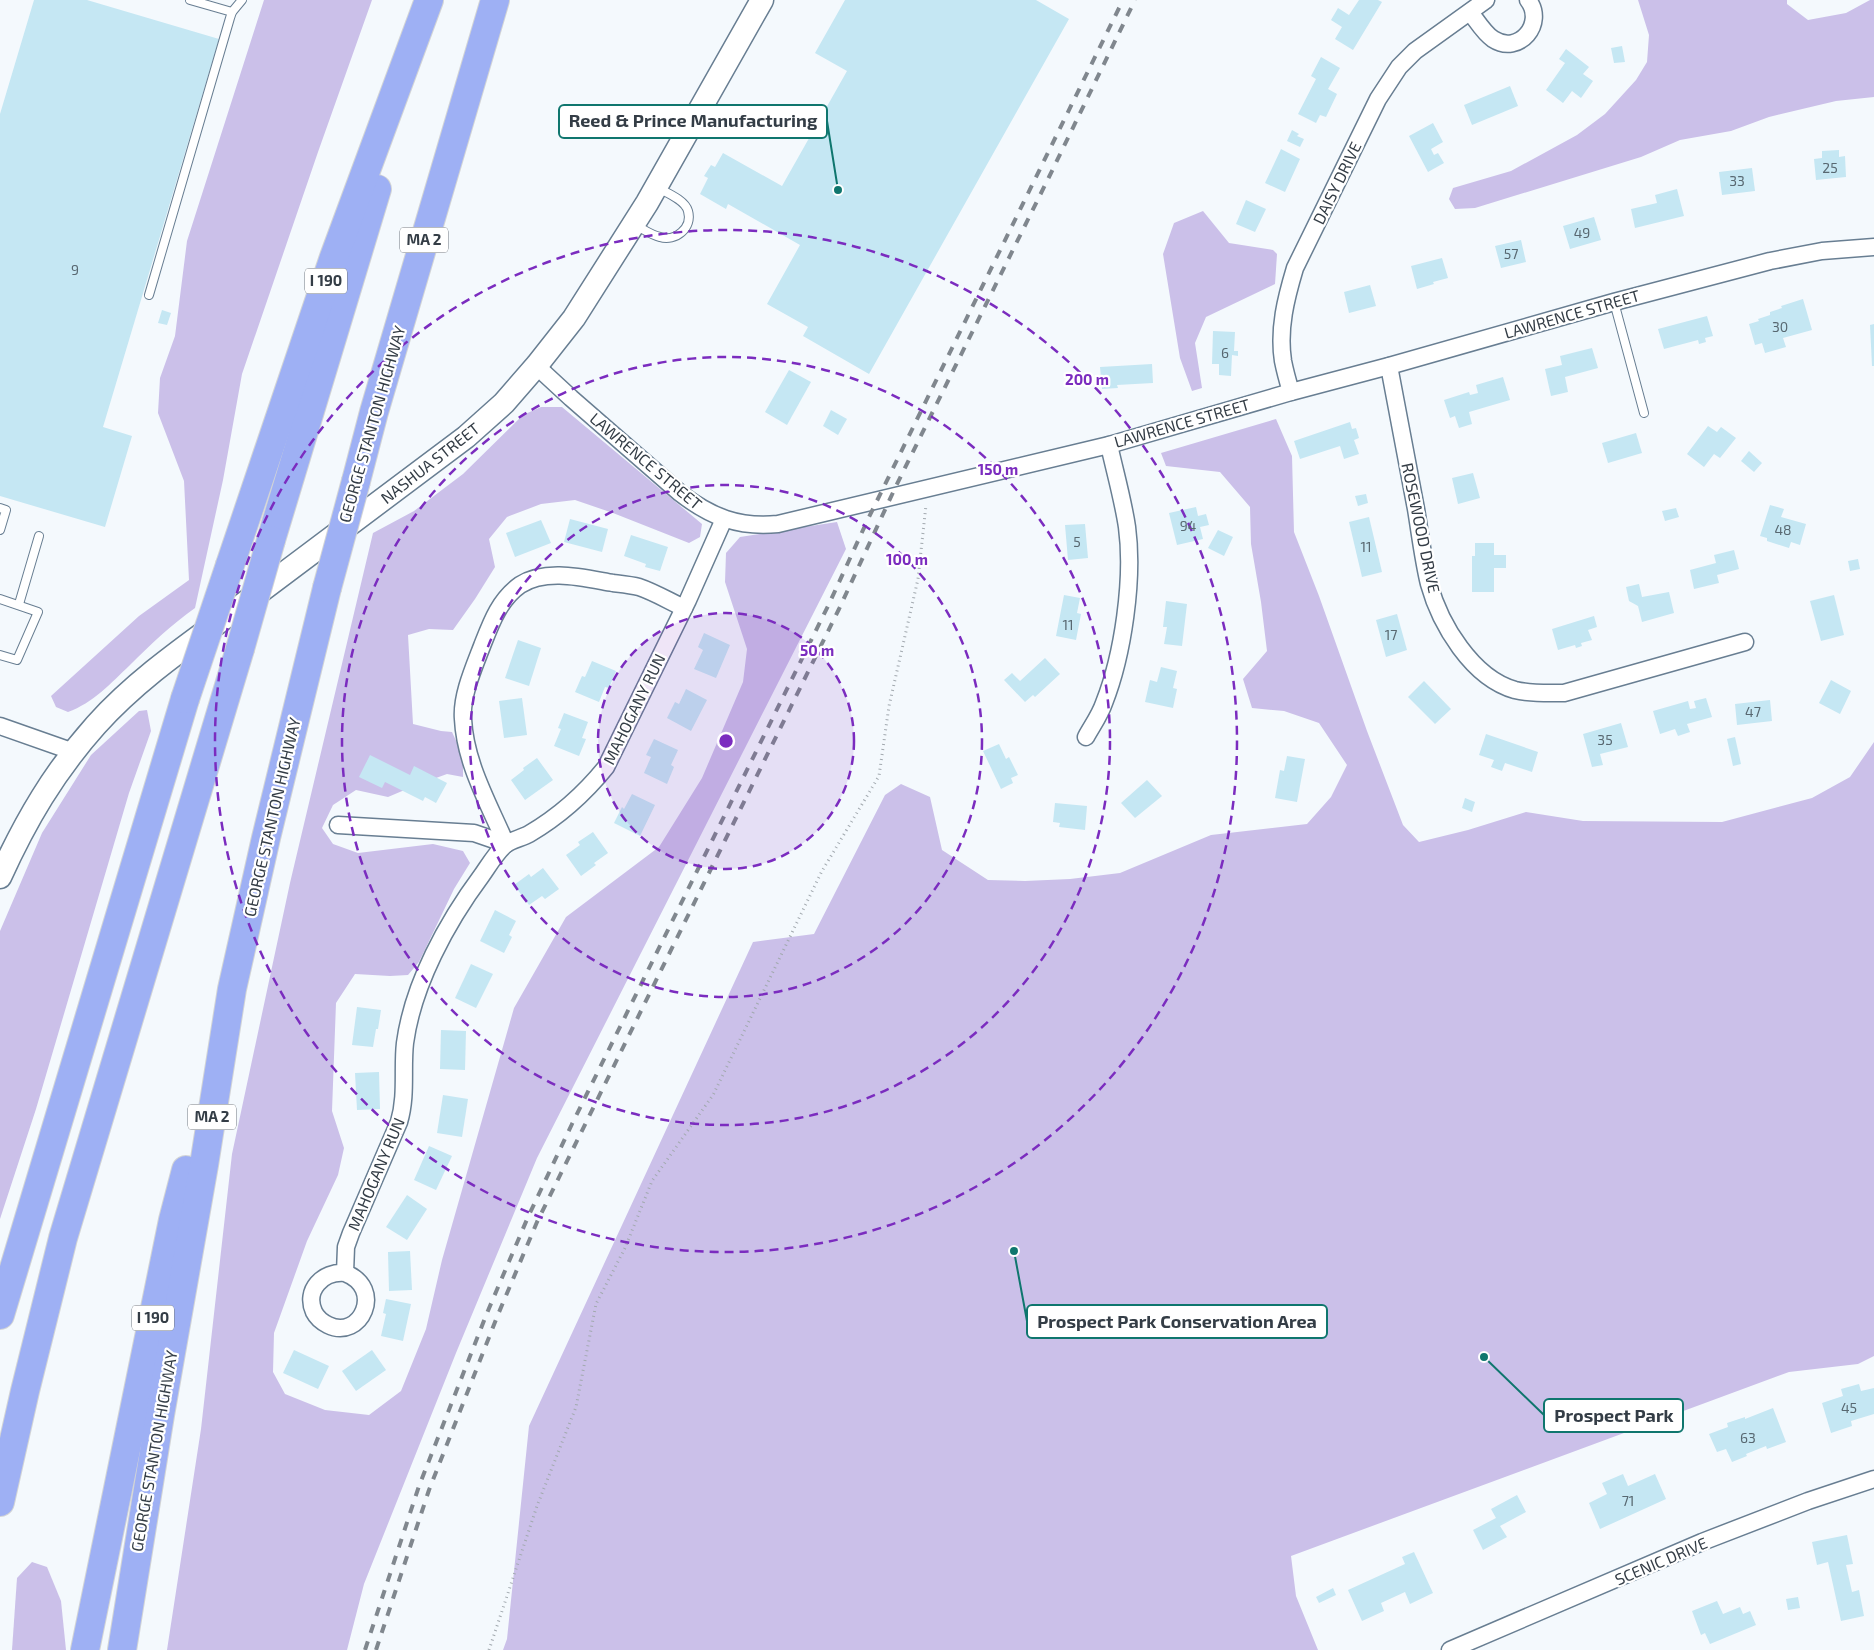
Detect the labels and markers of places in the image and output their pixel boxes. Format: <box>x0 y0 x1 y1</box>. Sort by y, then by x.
callout: Reed & Prince Manufacturing <box>559 105 827 138</box>
centre of rings <box>717 732 735 750</box>
callout: Prospect Park Conservation Area <box>1027 1305 1327 1338</box>
callout: Prospect Park <box>1544 1399 1683 1432</box>

